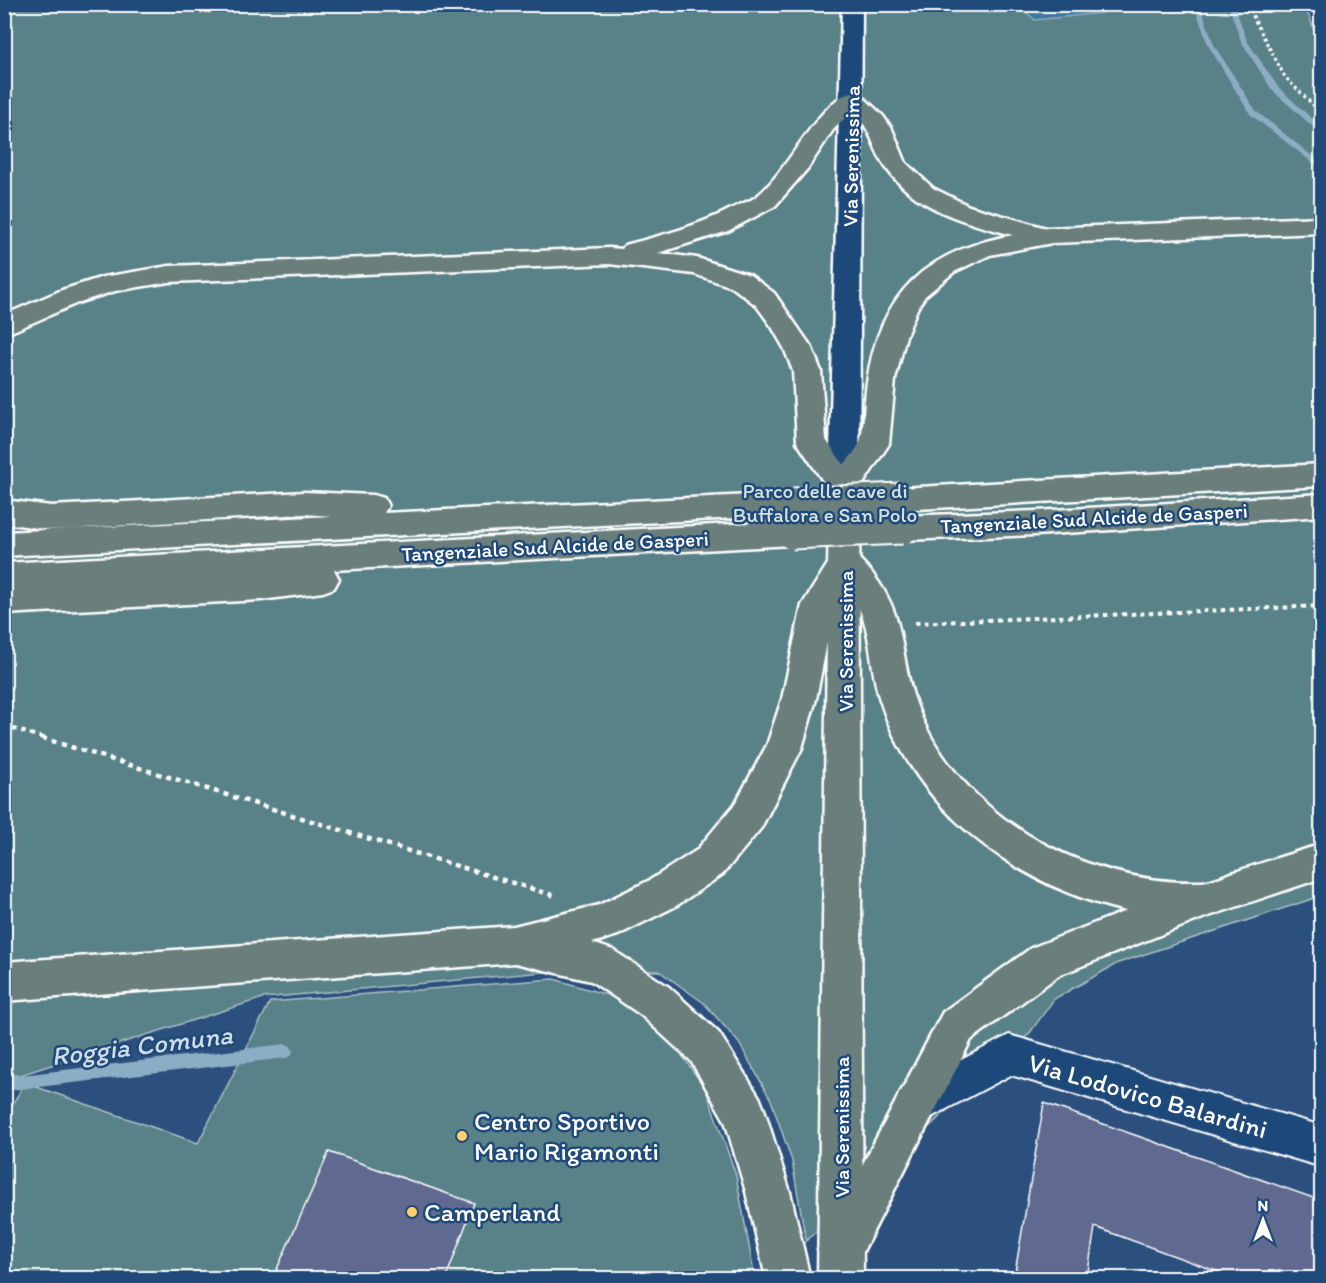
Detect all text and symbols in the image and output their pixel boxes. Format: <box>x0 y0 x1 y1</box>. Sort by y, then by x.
street label: Via Serenissima <box>837 85 865 227</box>
park label: Parco delle cave di Buffalora e San Polo <box>733 478 917 527</box>
street label: Tangenziale Sud Alcide de Gasperi <box>940 497 1248 539</box>
street label: Tangenziale Sud Alcide de Gasperi <box>401 525 709 567</box>
street label: Via Serenissima <box>833 570 858 712</box>
water label: Roggia Comuna <box>49 1017 236 1072</box>
street label: Via Lodovico Balardini <box>1025 1047 1271 1145</box>
street label: Via Serenissima <box>829 1056 854 1198</box>
place label: Centro Sportivo Mario Rigamonti <box>474 1105 659 1167</box>
marker: Centro Sportivo Mario Rigamonti <box>455 1129 469 1143</box>
north arrow <box>1233 1190 1293 1250</box>
place label: Camperland <box>424 1196 560 1228</box>
text: N <box>1258 1196 1268 1215</box>
marker: Camperland <box>405 1205 419 1219</box>

